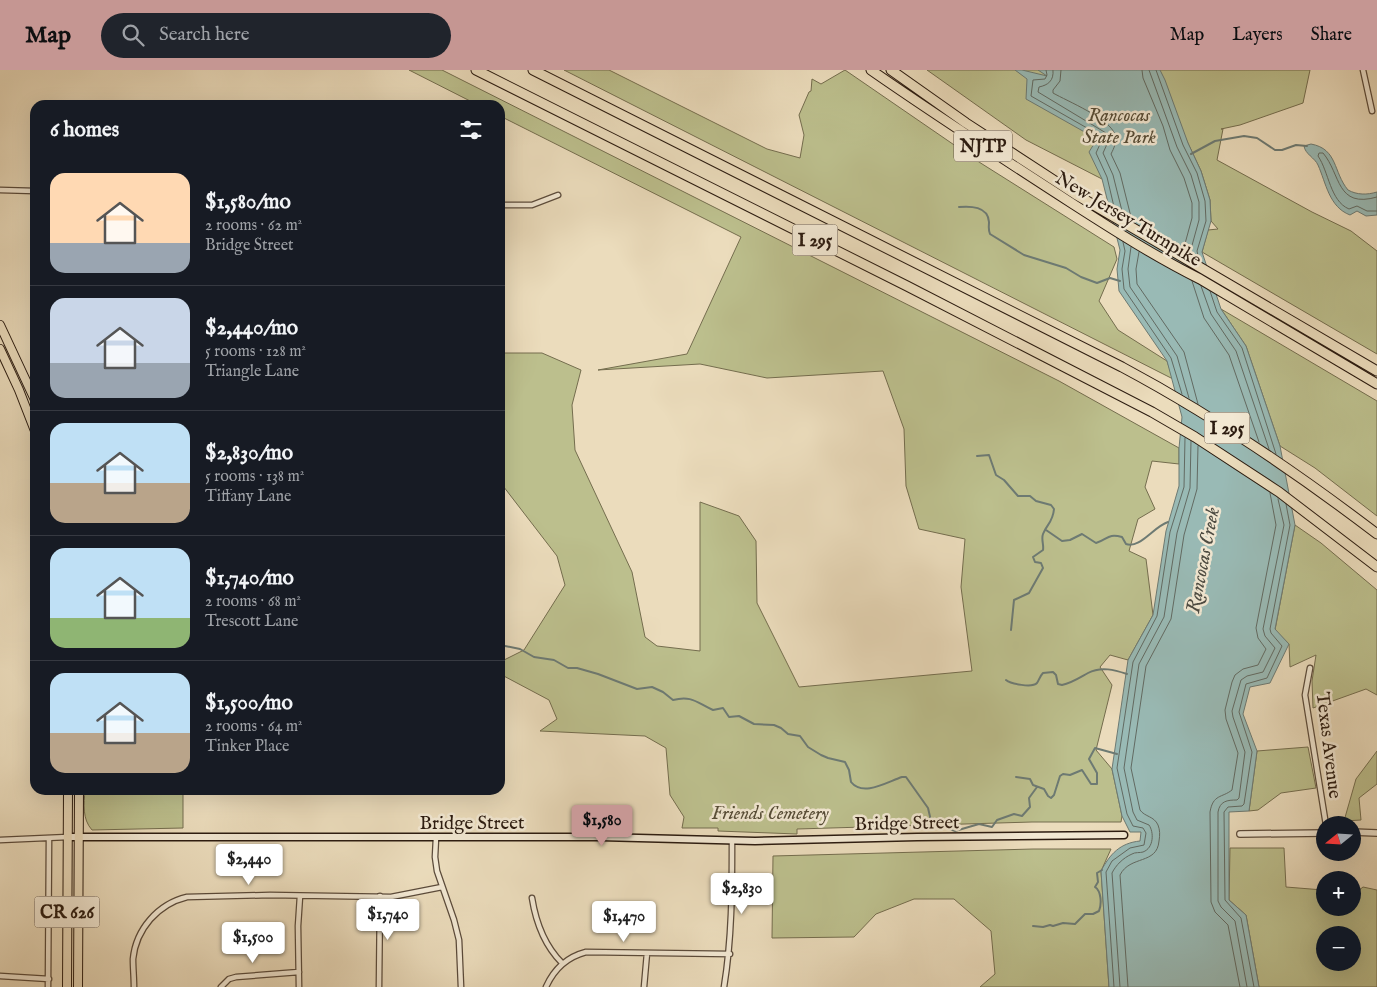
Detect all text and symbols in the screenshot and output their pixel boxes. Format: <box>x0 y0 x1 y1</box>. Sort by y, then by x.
search box <box>101 13 451 58</box>
text: Map <box>25 20 71 51</box>
icon: search <box>119 21 147 49</box>
text: Search here <box>159 23 250 47</box>
text: Map <box>1170 24 1204 47</box>
text: Layers <box>1232 24 1283 47</box>
text: Share <box>1311 24 1352 47</box>
park label: Rancocas State Park <box>1082 104 1156 150</box>
icon: filters <box>457 116 485 144</box>
text: 6 homes <box>50 117 119 144</box>
road number: NJTP <box>954 130 1012 162</box>
street label: New Jersey Turnpike <box>1050 167 1206 273</box>
text: $1,580/mo <box>205 189 291 216</box>
icon: home <box>90 193 150 253</box>
text: 2 rooms · 62 m² <box>205 216 302 236</box>
road number: I 295 <box>792 224 838 256</box>
text: Bridge Street <box>205 236 293 256</box>
text: $2,440/mo <box>205 315 298 342</box>
icon: home <box>90 318 150 378</box>
text: 5 rooms · 128 m² <box>205 342 306 362</box>
text: Triangle Lane <box>205 362 299 382</box>
road number: I 295 <box>1204 412 1250 443</box>
text: $2,830/mo <box>205 440 293 467</box>
icon: home <box>90 443 150 503</box>
text: 5 rooms · 138 m² <box>205 467 304 487</box>
text: Tiffany Lane <box>205 487 291 507</box>
water label: Rancocas Creek <box>1181 505 1226 615</box>
text: $1,740/mo <box>205 565 294 592</box>
icon: home <box>90 568 150 628</box>
text: 2 rooms · 68 m² <box>205 592 301 612</box>
text: Trescott Lane <box>205 612 298 632</box>
text: $1,500/mo <box>205 690 293 717</box>
street label: Texas Avenue <box>1310 691 1346 800</box>
icon: home <box>90 693 150 753</box>
text: 2 rooms · 64 m² <box>205 717 303 737</box>
text: Tinker Place <box>205 737 289 757</box>
park label: Friends Cemetery <box>711 802 830 826</box>
pin: $1,580 <box>561 804 643 847</box>
text: $1,580 <box>582 811 622 831</box>
street label: Bridge Street <box>854 811 960 837</box>
street label: Bridge Street <box>419 812 525 836</box>
north arrow <box>1316 816 1361 861</box>
map controls <box>1316 816 1361 971</box>
pin: $2,440 <box>208 844 290 886</box>
text: $2,440 <box>227 850 271 870</box>
button: + <box>1316 871 1361 916</box>
pin: $2,830 <box>701 872 783 915</box>
text: $2,830 <box>722 879 762 899</box>
road number: CR 626 <box>34 896 100 928</box>
pin: $1,740 <box>347 898 429 941</box>
pin: $1,470 <box>583 900 665 943</box>
text: $1,740 <box>367 905 409 925</box>
text: $1,470 <box>603 907 645 927</box>
pin: $1,500 <box>212 922 294 964</box>
button: − <box>1316 926 1361 971</box>
text: $1,500 <box>233 928 273 948</box>

